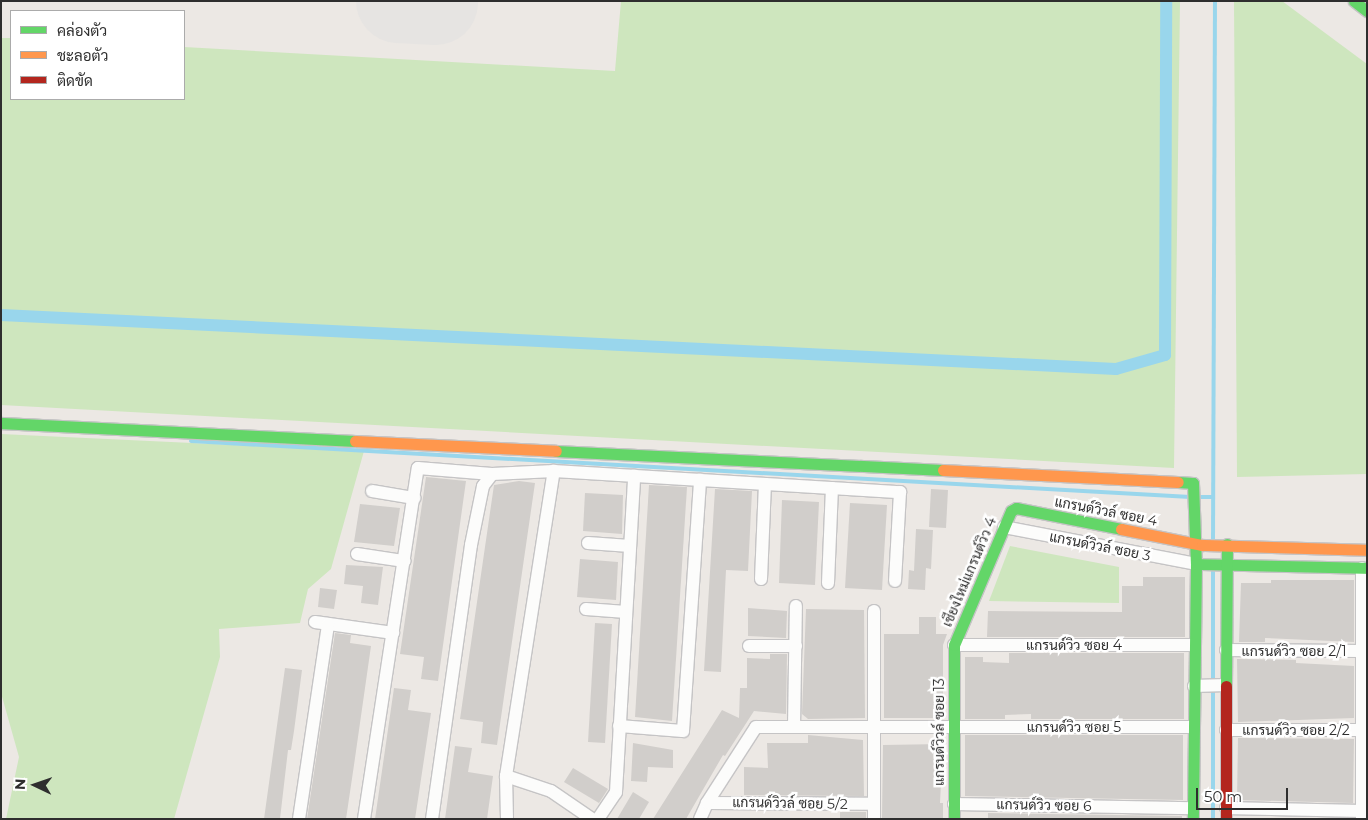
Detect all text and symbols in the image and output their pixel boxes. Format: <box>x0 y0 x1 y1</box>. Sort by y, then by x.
legend <box>10 10 185 100</box>
text: คล่องตัว <box>57 21 107 40</box>
text: ชะลอตัว <box>57 46 108 65</box>
text: ติดขัด <box>57 71 93 90</box>
street label: แกรนด์วิวล์ ซอย 4 <box>1053 493 1159 529</box>
street label: เชียงใหม่แกรนด์วิว 4 <box>938 515 1000 629</box>
street label: แกรนด์วิวล์ ซอย 3 <box>1048 528 1152 564</box>
street label: แกรนด์วิว ซอย 4 <box>1026 637 1122 653</box>
street label: แกรนด์วิว ซอย 2/1 <box>1242 643 1346 659</box>
street label: แกรนด์วิวล์ ซอย 13 <box>931 678 947 786</box>
street label: แกรนด์วิว ซอย 5 <box>1027 719 1121 735</box>
street label: แกรนด์วิว ซอย 2/2 <box>1242 722 1350 738</box>
north arrow <box>10 760 60 810</box>
text: N <box>11 778 29 790</box>
scale bar <box>1198 778 1290 810</box>
text: 50 m <box>1204 787 1242 806</box>
street label: แกรนด์วิวล์ ซอย 5/2 <box>732 794 848 812</box>
street label: แกรนด์วิว ซอย 6 <box>996 796 1092 814</box>

